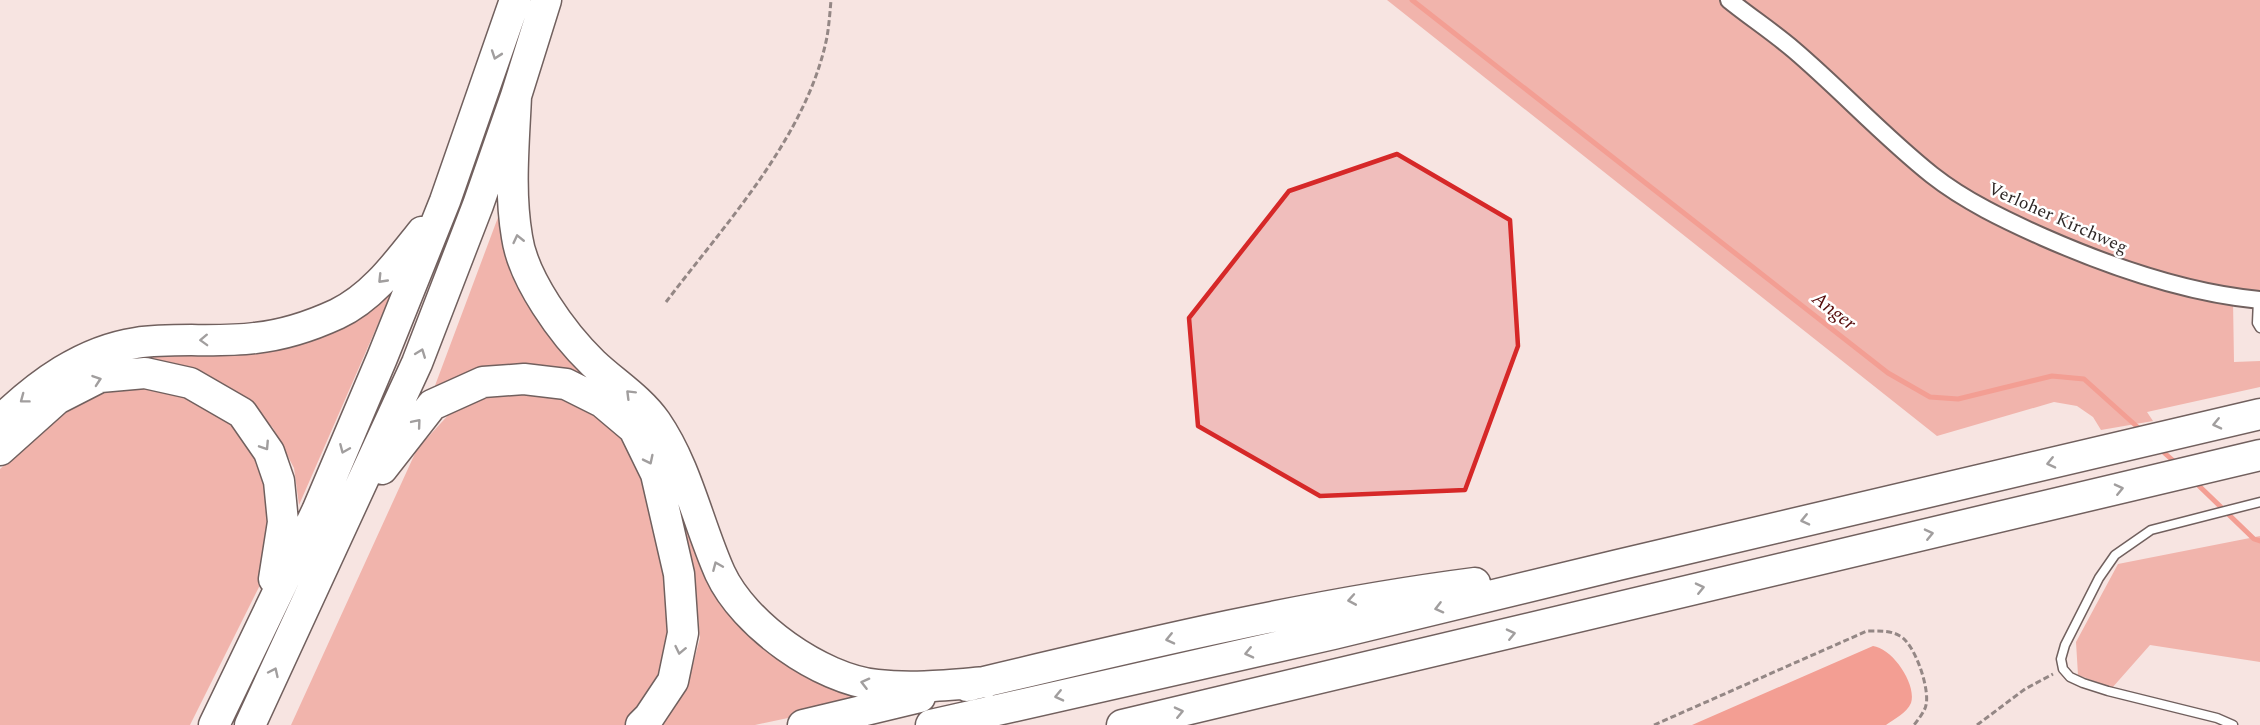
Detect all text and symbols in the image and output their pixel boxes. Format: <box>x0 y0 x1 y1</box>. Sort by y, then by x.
one-way arrow <box>491 50 504 60</box>
street label: Verloher Kirchweg <box>1984 175 2132 261</box>
one-way arrow <box>513 234 526 244</box>
one-way arrow <box>379 271 390 282</box>
water label: Anger <box>1805 284 1863 339</box>
one-way arrow <box>199 334 208 346</box>
one-way arrow <box>414 348 427 358</box>
one-way arrow <box>92 374 102 387</box>
one-way arrow <box>626 390 637 401</box>
one-way arrow <box>19 392 30 403</box>
one-way arrow <box>2213 417 2223 430</box>
one-way arrow <box>410 419 421 430</box>
one-way arrow <box>257 440 268 451</box>
one-way arrow <box>339 443 351 454</box>
one-way arrow <box>642 454 653 464</box>
one-way arrow <box>2046 455 2056 468</box>
one-way arrow <box>2114 483 2124 496</box>
one-way arrow <box>1800 513 1810 526</box>
one-way arrow <box>1924 528 1934 541</box>
one-way arrow <box>712 561 724 572</box>
one-way arrow <box>1695 583 1705 596</box>
one-way arrow <box>1348 594 1357 606</box>
one-way arrow <box>1434 601 1444 614</box>
one-way arrow <box>1505 628 1515 641</box>
one-way arrow <box>1165 632 1175 645</box>
one-way arrow <box>674 645 687 655</box>
one-way arrow <box>1245 646 1255 659</box>
one-way arrow <box>267 667 279 678</box>
one-way arrow <box>860 677 870 690</box>
one-way arrow <box>1054 689 1064 702</box>
one-way arrow <box>1174 706 1184 719</box>

